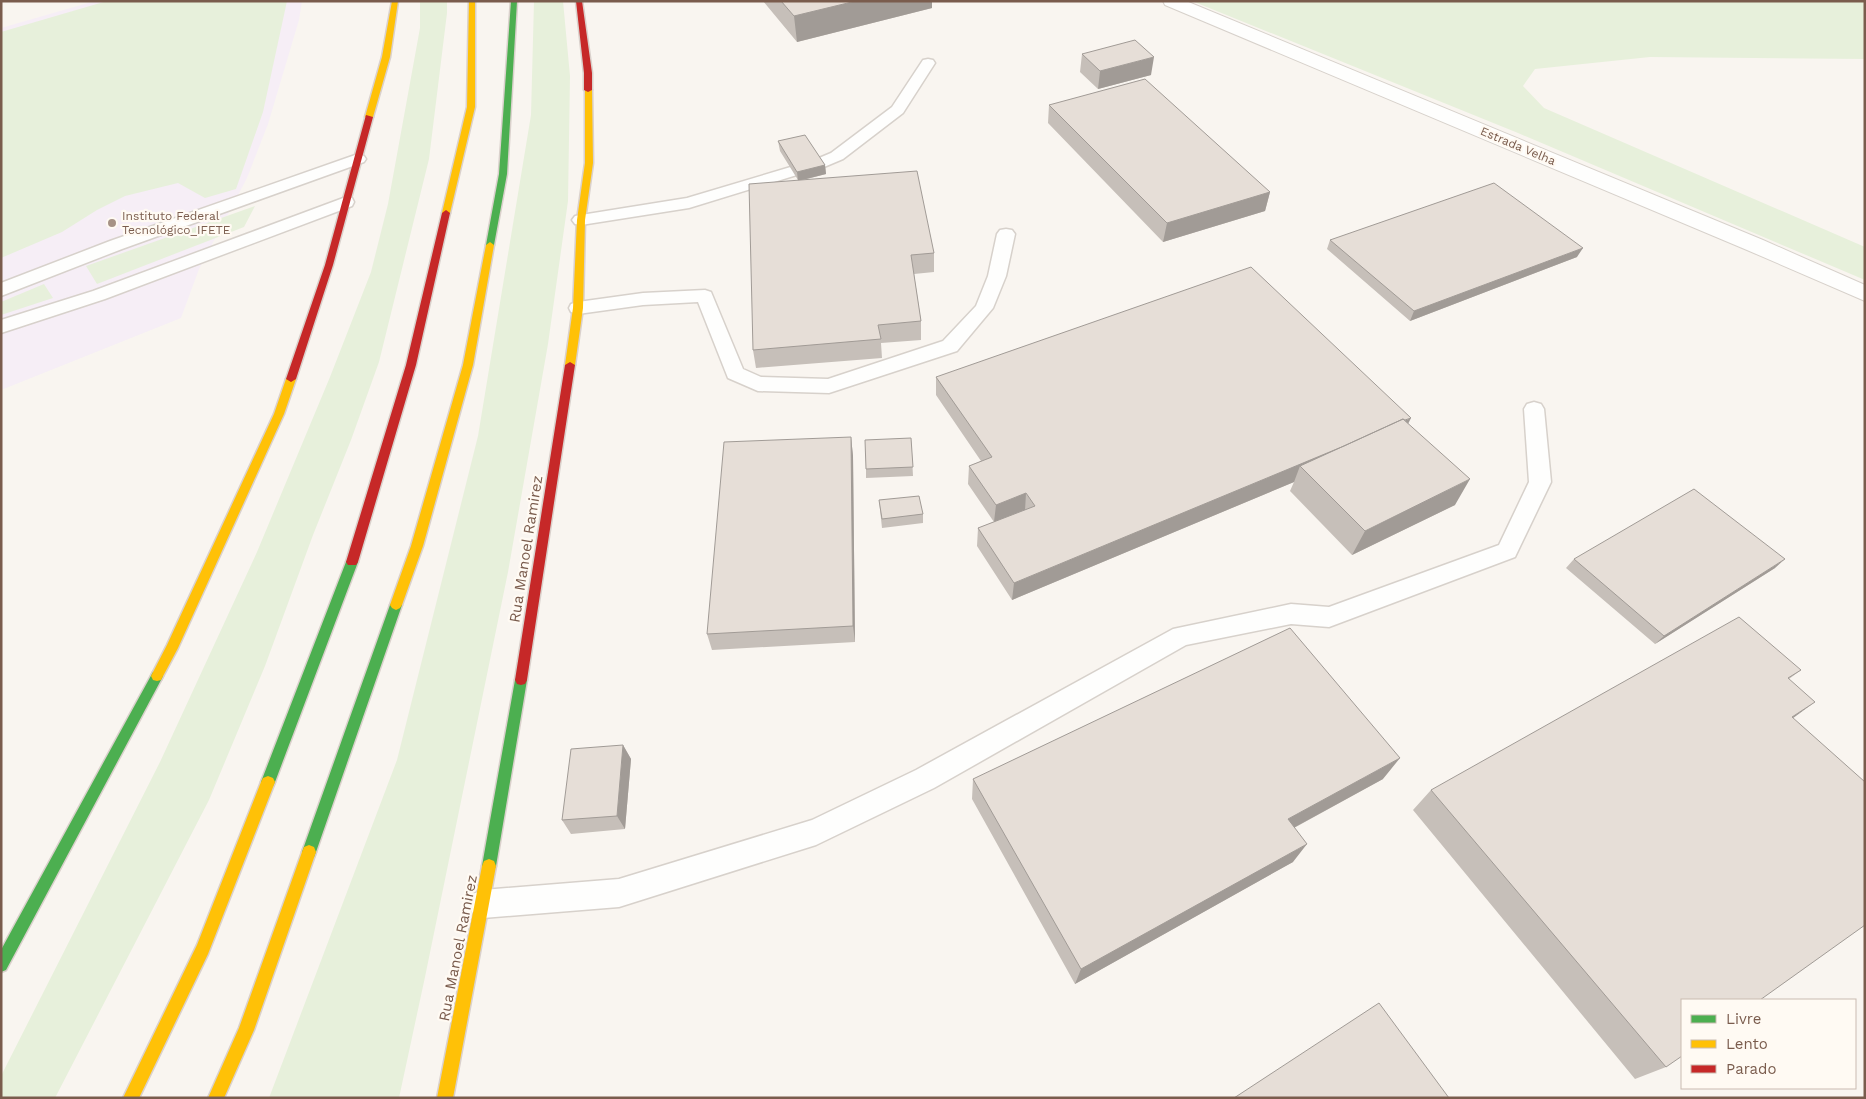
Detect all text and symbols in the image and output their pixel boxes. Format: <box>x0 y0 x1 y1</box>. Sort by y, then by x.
street label: Estrada Velha <box>1478 124 1558 168</box>
place label: Instituto Federal Tecnológico_IFETE <box>122 209 231 237</box>
marker: Instituto Federal Tecnológico_IFETE <box>106 217 118 229</box>
street label: Rua Manoel Ramirez <box>505 474 547 624</box>
street label: Rua Manoel Ramirez <box>435 873 481 1023</box>
legend <box>1681 999 1856 1089</box>
text: Livre <box>1726 1010 1761 1028</box>
text: Lento <box>1726 1035 1768 1053</box>
text: Parado <box>1726 1060 1776 1078</box>

